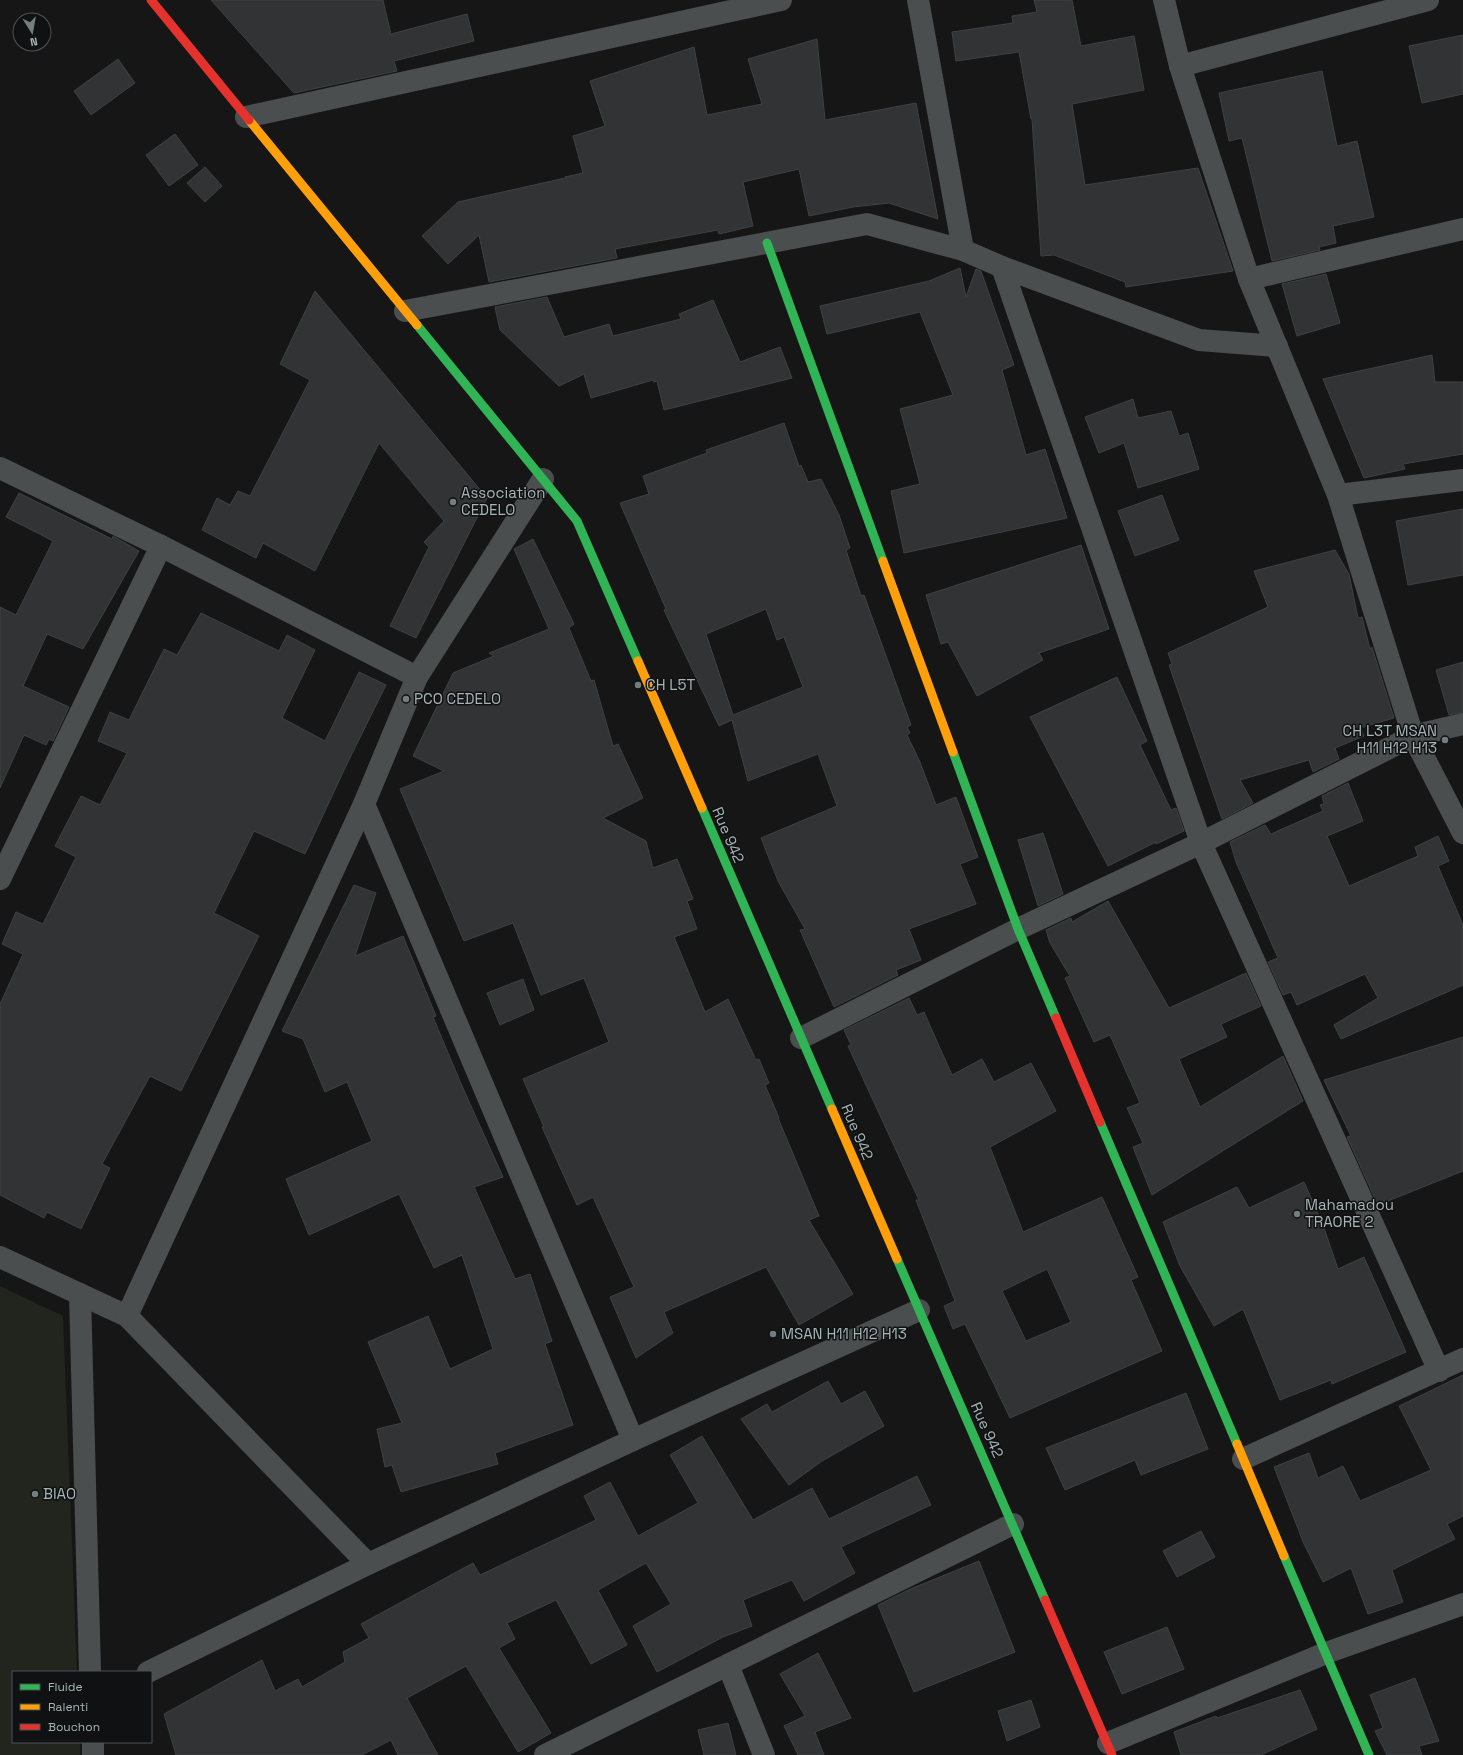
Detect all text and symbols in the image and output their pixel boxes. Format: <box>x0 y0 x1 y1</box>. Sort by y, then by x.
north arrow <box>12 12 52 52</box>
text: N <box>29 34 39 49</box>
place label: Association CEDELO <box>461 483 545 519</box>
marker: Association CEDELO <box>448 497 458 507</box>
place label: CH L5T <box>646 675 696 694</box>
marker: CH L5T <box>633 680 643 690</box>
place label: PCO CEDELO <box>414 689 501 708</box>
marker: PCO CEDELO <box>401 694 411 704</box>
place label: CH L3T MSAN H11 H12 H13 <box>1343 721 1437 757</box>
marker: CH L3T MSAN H11 H12 H13 <box>1440 735 1450 745</box>
street label: Rue 942 <box>708 804 749 866</box>
street label: Rue 942 <box>837 1101 878 1163</box>
place label: Mahamadou TRAORE 2 <box>1305 1195 1394 1231</box>
marker: Mahamadou TRAORE 2 <box>1292 1209 1302 1219</box>
place label: MSAN H11 H12 H13 <box>781 1324 907 1343</box>
marker: MSAN H11 H12 H13 <box>768 1329 778 1339</box>
street label: Rue 942 <box>967 1399 1008 1461</box>
place label: BIAO <box>43 1484 76 1503</box>
marker: BIAO <box>30 1489 40 1499</box>
legend <box>12 1671 152 1743</box>
text: Fluide <box>48 1679 83 1695</box>
text: Ralenti <box>48 1699 88 1715</box>
text: Bouchon <box>48 1719 100 1735</box>

